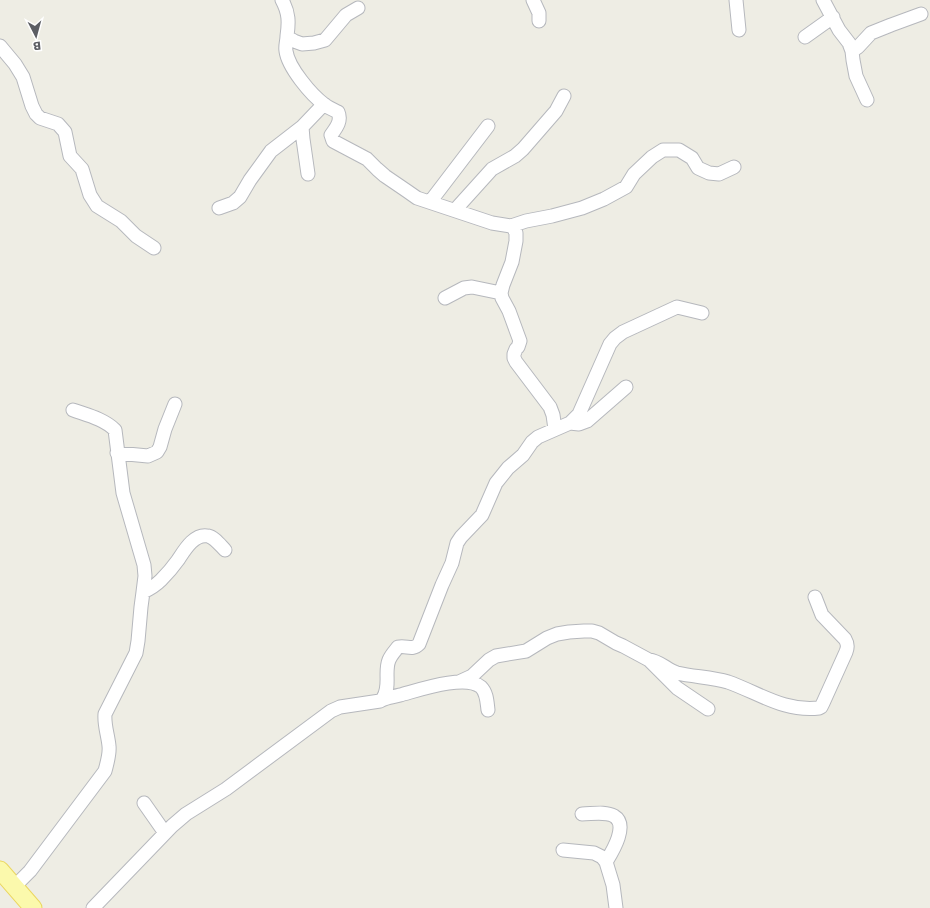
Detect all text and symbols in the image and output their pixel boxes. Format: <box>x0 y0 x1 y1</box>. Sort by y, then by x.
north arrow <box>16 16 56 56</box>
text: B <box>32 39 42 52</box>

